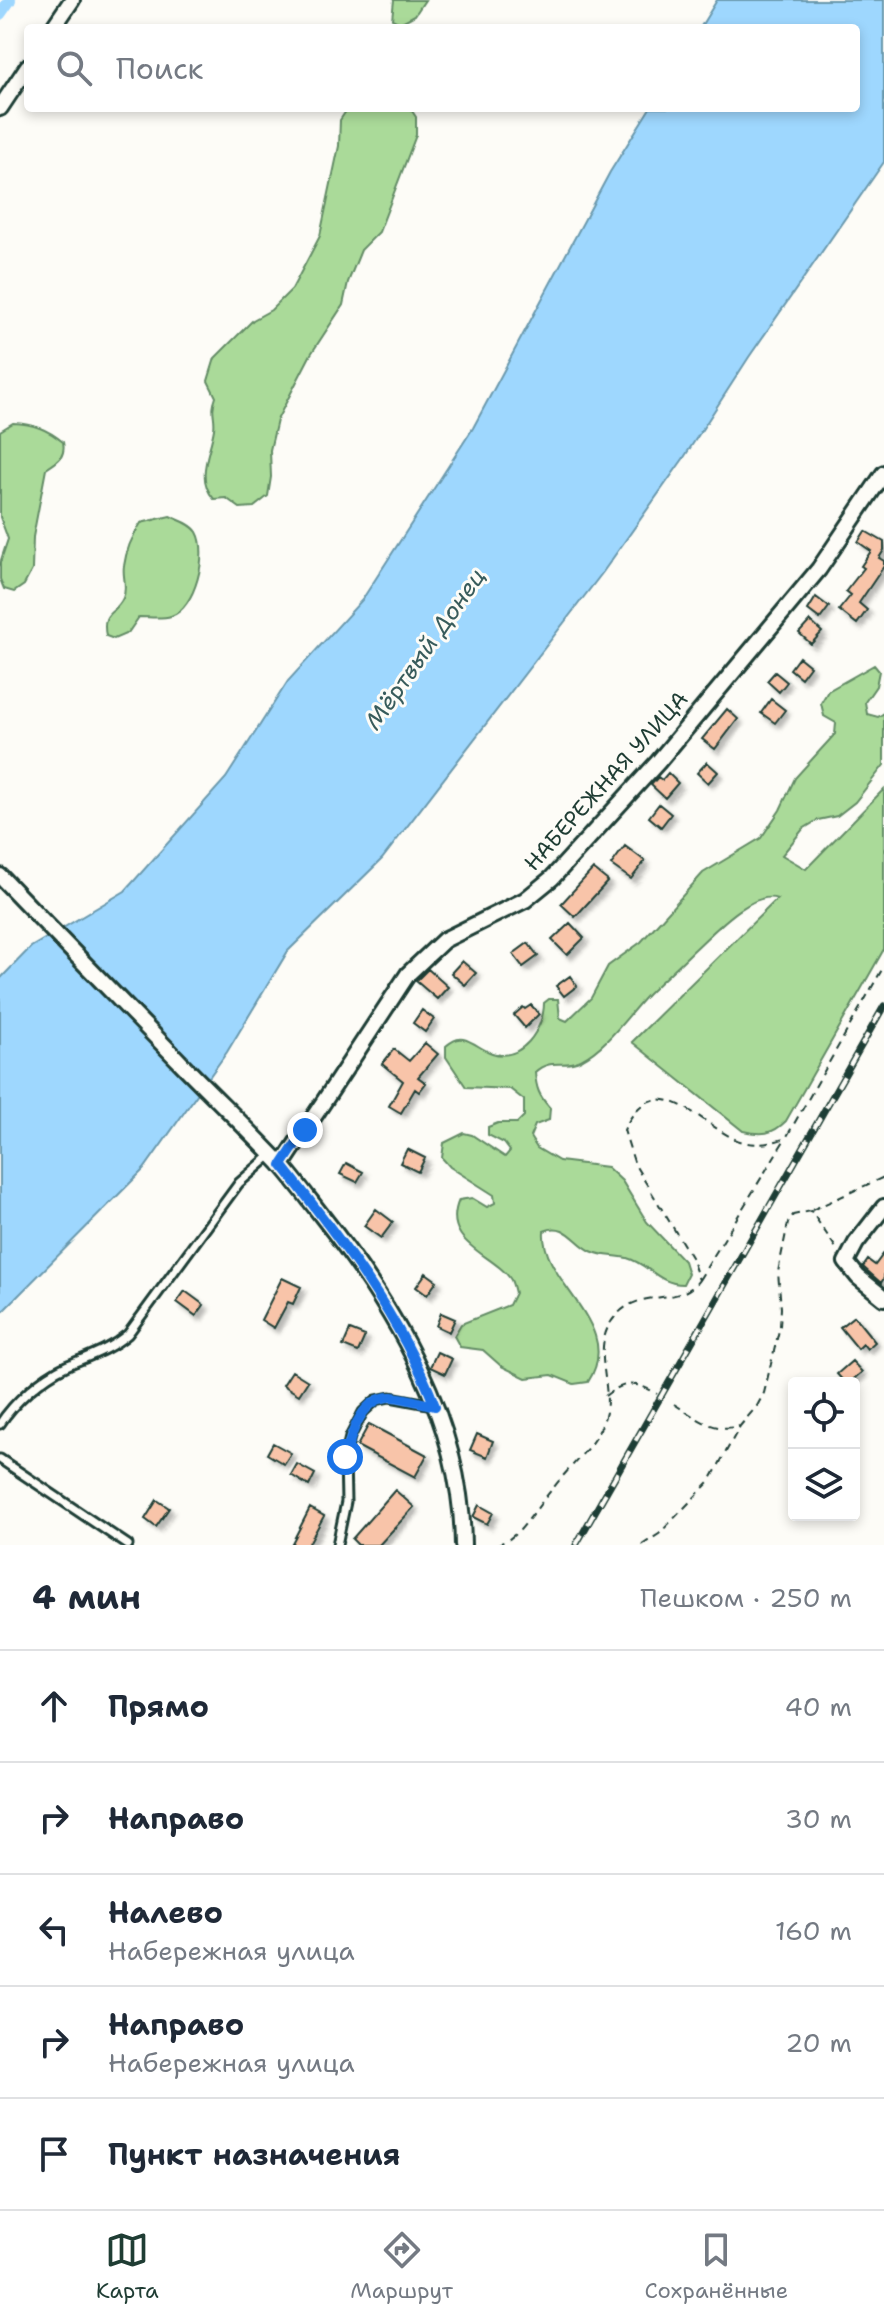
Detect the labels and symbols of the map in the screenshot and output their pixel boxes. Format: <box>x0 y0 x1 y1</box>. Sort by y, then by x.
water label: Мёртвый Донец <box>357 562 493 736</box>
street label: НАБЕРЕЖНАЯ УЛИЦА <box>518 685 694 877</box>
route end <box>287 1112 323 1148</box>
route start <box>327 1439 363 1475</box>

